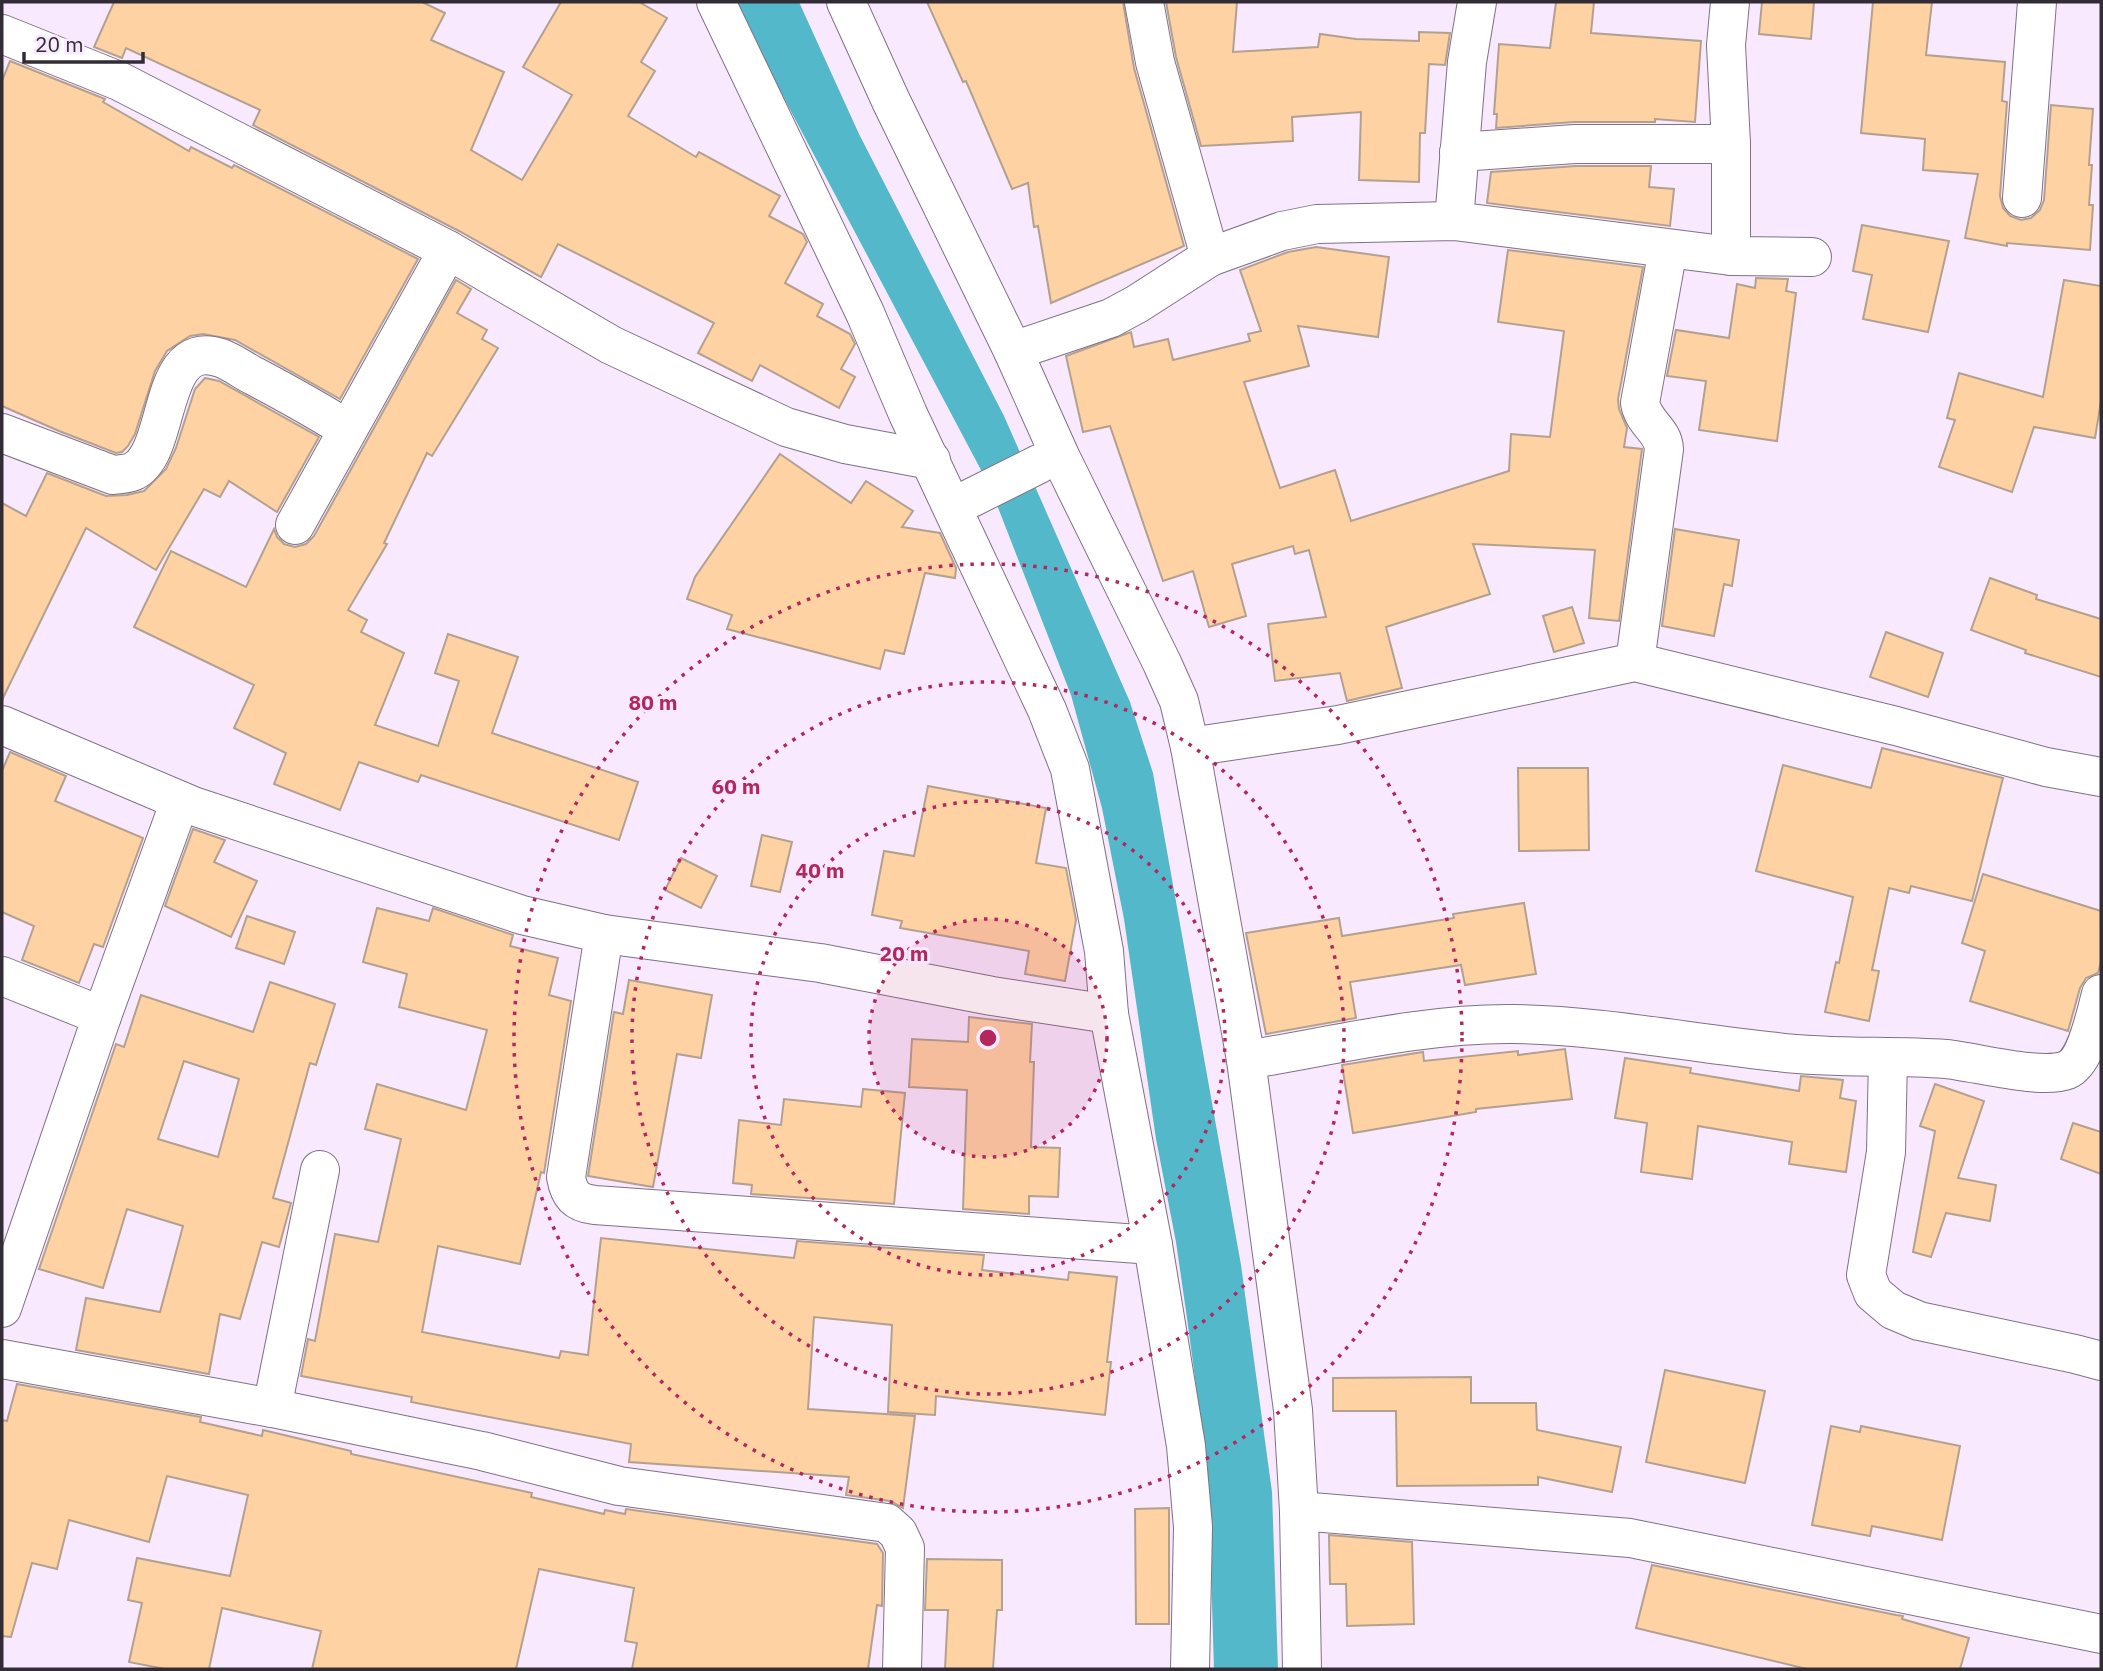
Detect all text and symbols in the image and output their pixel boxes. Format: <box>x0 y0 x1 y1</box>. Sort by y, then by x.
scale bar <box>24 21 144 65</box>
text: 20 m <box>35 30 84 58</box>
text: 80 m <box>629 688 677 716</box>
text: 60 m <box>712 772 760 800</box>
text: 40 m <box>796 856 844 884</box>
text: 20 m <box>880 939 928 967</box>
centre of rings <box>976 1026 1000 1050</box>

